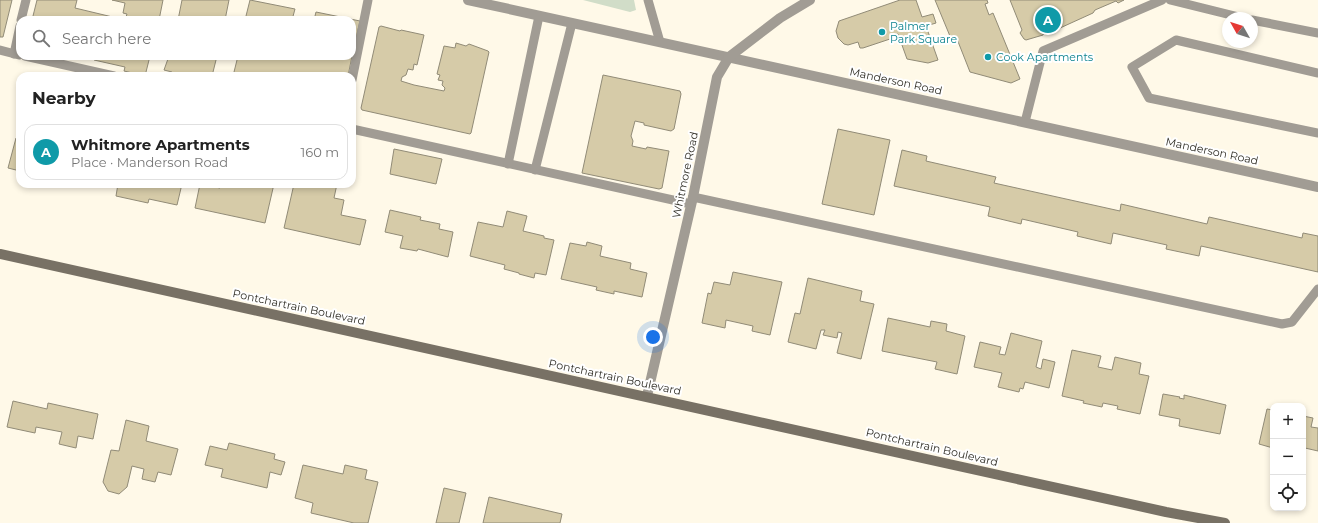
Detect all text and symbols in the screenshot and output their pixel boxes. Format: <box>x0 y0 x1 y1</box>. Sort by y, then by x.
pin: A <box>1035 5 1061 35</box>
north arrow <box>1222 12 1258 48</box>
search box <box>16 16 356 60</box>
place label: Palmer Park Square <box>890 19 957 46</box>
icon: search <box>30 27 52 49</box>
marker: Palmer Park Square <box>877 27 887 37</box>
text: Search here <box>62 29 151 48</box>
place label: Cook Apartments <box>996 50 1094 64</box>
marker: Cook Apartments <box>983 52 993 62</box>
street label: Manderson Road <box>848 64 944 98</box>
text: Nearby <box>32 88 96 108</box>
street label: Whitmore Road <box>669 131 701 219</box>
street label: Manderson Road <box>1164 134 1260 168</box>
text: Whitmore Apartments <box>71 135 250 154</box>
text: A <box>41 144 51 160</box>
text: 160 m <box>301 144 339 160</box>
text: Place · Manderson Road <box>71 154 228 170</box>
street label: Pontchartrain Boulevard <box>231 286 367 328</box>
your location <box>643 327 663 347</box>
street label: Pontchartrain Boulevard <box>547 356 683 398</box>
map controls <box>1270 403 1306 511</box>
button: + <box>1270 403 1306 439</box>
street label: Pontchartrain Boulevard <box>865 425 999 469</box>
button: − <box>1270 439 1306 475</box>
button: locate <box>1270 475 1306 511</box>

